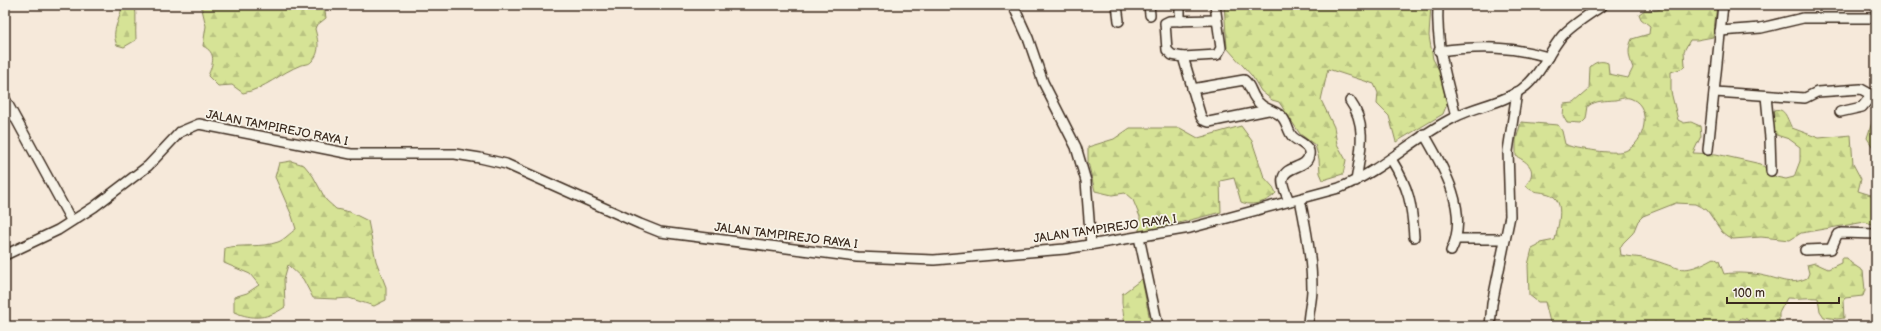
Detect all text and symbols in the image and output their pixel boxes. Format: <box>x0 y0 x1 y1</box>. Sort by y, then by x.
street label: JALAN TAMPIREJO RAYA I <box>205 107 350 149</box>
street label: JALAN TAMPIREJO RAYA I <box>1033 211 1178 246</box>
street label: JALAN TAMPIREJO RAYA I <box>713 220 859 252</box>
scale bar <box>1727 279 1839 305</box>
text: 100 m <box>1733 286 1765 301</box>

